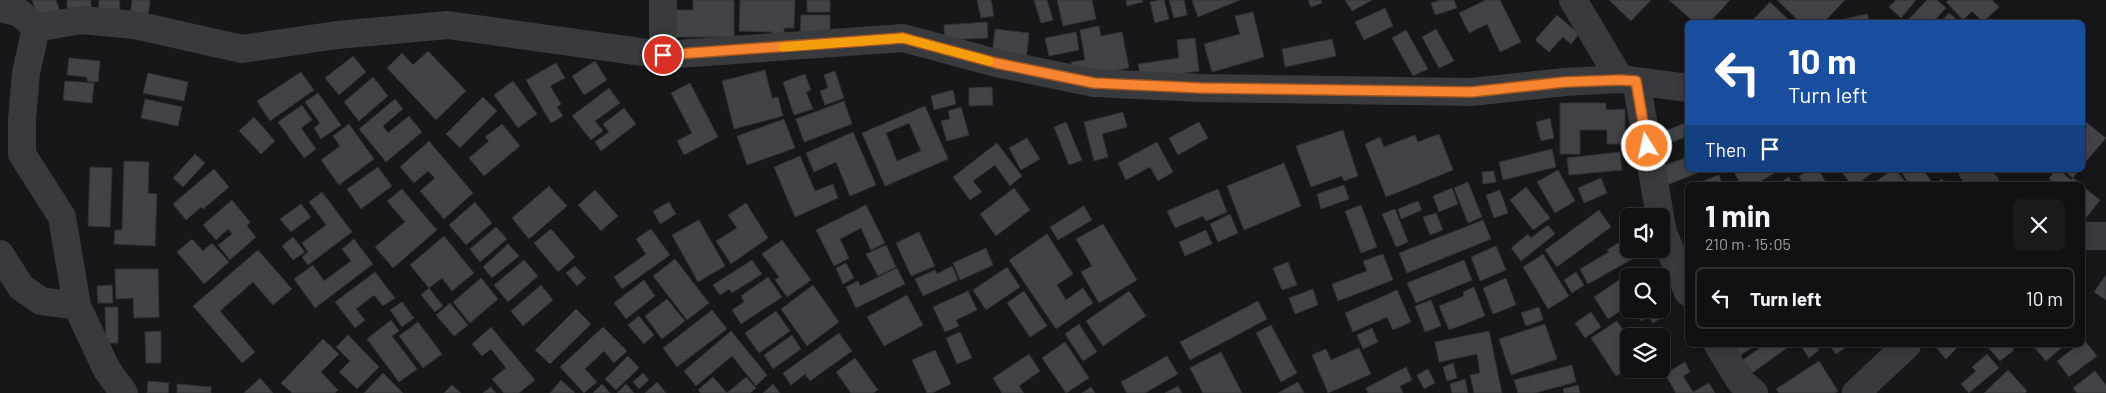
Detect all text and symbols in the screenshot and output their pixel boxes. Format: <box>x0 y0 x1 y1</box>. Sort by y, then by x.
pin <box>642 34 684 76</box>
text: 10 m <box>1788 39 1857 81</box>
icon: left <box>1705 40 1770 105</box>
icon: arrive <box>649 41 677 69</box>
text: Turn left <box>1788 81 1868 107</box>
position arrow <box>1620 119 1672 171</box>
icon: arrive <box>1756 135 1784 163</box>
text: Then <box>1705 138 1746 161</box>
text: 1 min <box>1705 197 1771 233</box>
button: close <box>2013 199 2065 251</box>
map controls <box>1620 208 1670 378</box>
button: sound <box>1620 208 1670 258</box>
text: 210 m · 15:05 <box>1705 234 1791 253</box>
button: search <box>1620 268 1670 318</box>
icon: left <box>1707 284 1735 312</box>
text: Turn left <box>1750 287 1821 310</box>
text: 10 m <box>2026 287 2063 310</box>
button: layers <box>1620 328 1670 378</box>

